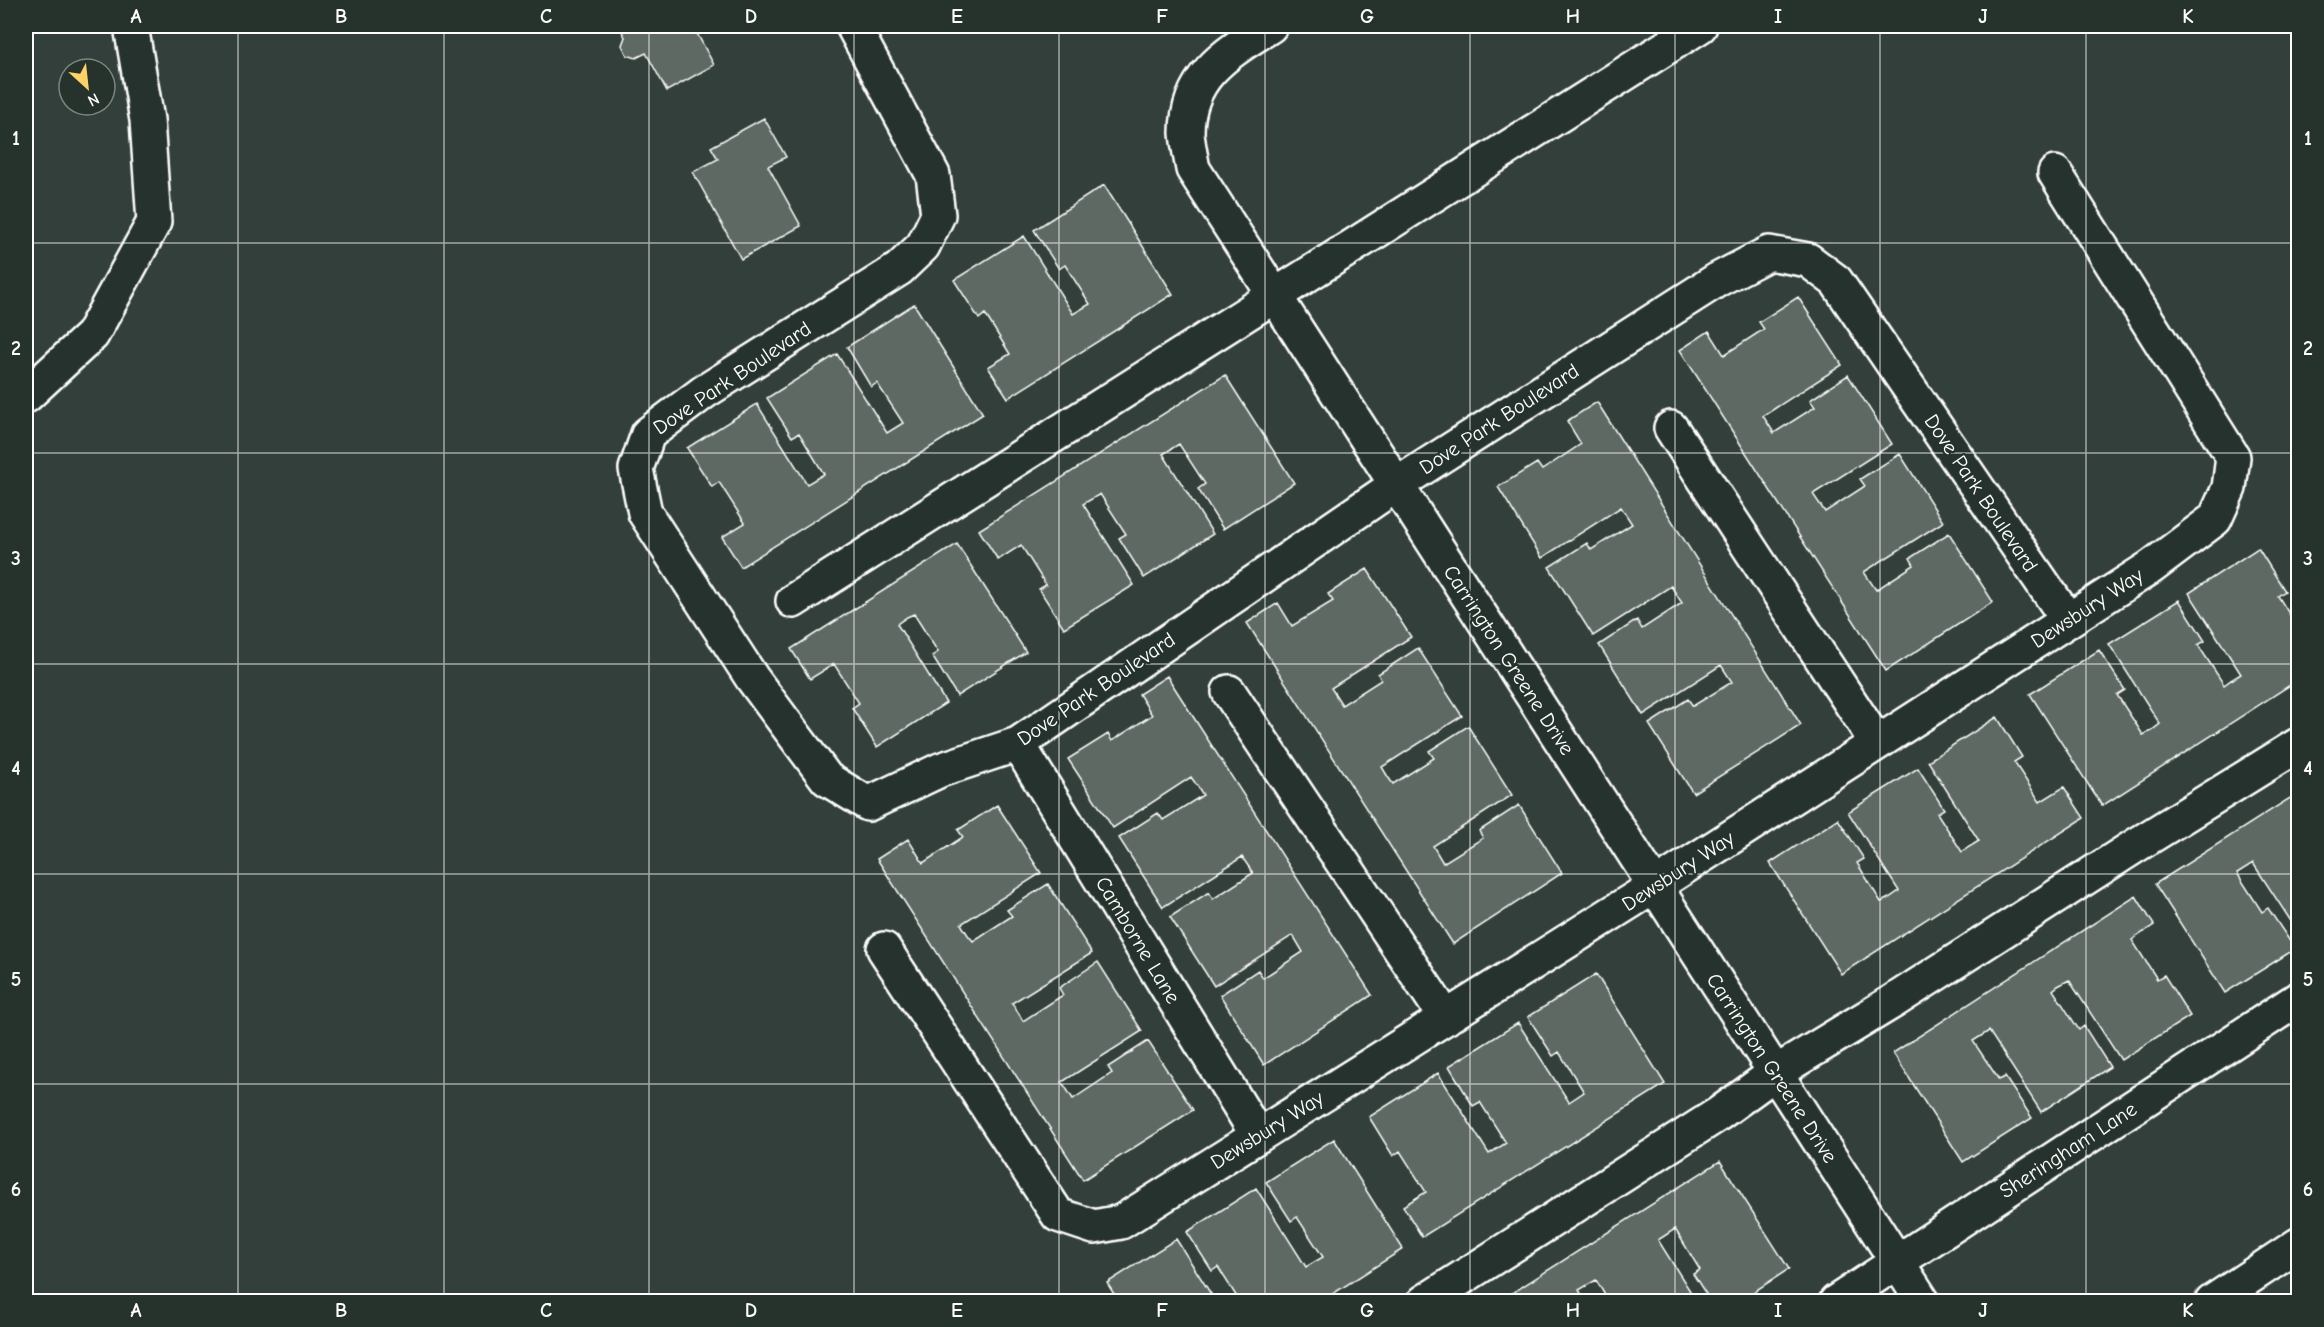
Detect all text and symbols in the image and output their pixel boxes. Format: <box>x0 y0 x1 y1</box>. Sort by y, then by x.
text: A <box>130 5 142 28</box>
text: B <box>335 5 347 28</box>
text: C <box>540 5 552 28</box>
text: D <box>745 5 757 28</box>
text: E <box>951 5 963 28</box>
text: F <box>1156 5 1168 28</box>
text: G <box>1360 5 1374 28</box>
text: H <box>1566 5 1580 28</box>
text: I <box>1774 5 1782 28</box>
text: J <box>1978 5 1988 28</box>
text: K <box>2182 5 2194 28</box>
north arrow <box>57 57 117 117</box>
text: N <box>85 89 102 110</box>
text: 1 <box>12 127 20 150</box>
text: 1 <box>2304 127 2312 150</box>
street label: Dove Park Boulevard <box>649 316 815 440</box>
text: 2 <box>11 337 21 360</box>
text: 2 <box>2303 337 2313 360</box>
street label: Dove Park Boulevard <box>1415 358 1583 480</box>
street label: Dove Park Boulevard <box>1919 410 2043 576</box>
text: 3 <box>11 547 21 570</box>
text: 3 <box>2303 547 2313 570</box>
street label: Carrington Greene Drive <box>1439 561 1579 759</box>
street label: Dewsbury Way <box>2026 563 2148 653</box>
street label: Dove Park Boulevard <box>1013 627 1179 751</box>
text: 4 <box>11 757 21 780</box>
text: 4 <box>2303 757 2313 780</box>
street label: Dewsbury Way <box>1617 826 1739 916</box>
street label: Camborne Lane <box>1091 872 1185 1008</box>
text: 5 <box>11 968 21 991</box>
text: 5 <box>2303 968 2313 991</box>
street label: Carrington Greene Drive <box>1702 969 1842 1167</box>
street label: Dewsbury Way <box>1206 1085 1328 1174</box>
street label: Sheringham Lane <box>1995 1097 2141 1203</box>
text: 6 <box>11 1178 21 1201</box>
text: 6 <box>2303 1178 2313 1201</box>
text: A <box>130 1299 142 1322</box>
text: B <box>335 1299 347 1322</box>
text: C <box>540 1299 552 1322</box>
text: D <box>745 1299 757 1322</box>
text: E <box>951 1299 963 1322</box>
text: F <box>1156 1299 1168 1322</box>
text: G <box>1360 1299 1374 1322</box>
text: H <box>1566 1299 1580 1322</box>
text: I <box>1774 1299 1782 1322</box>
text: J <box>1978 1299 1988 1322</box>
text: K <box>2182 1299 2194 1322</box>

